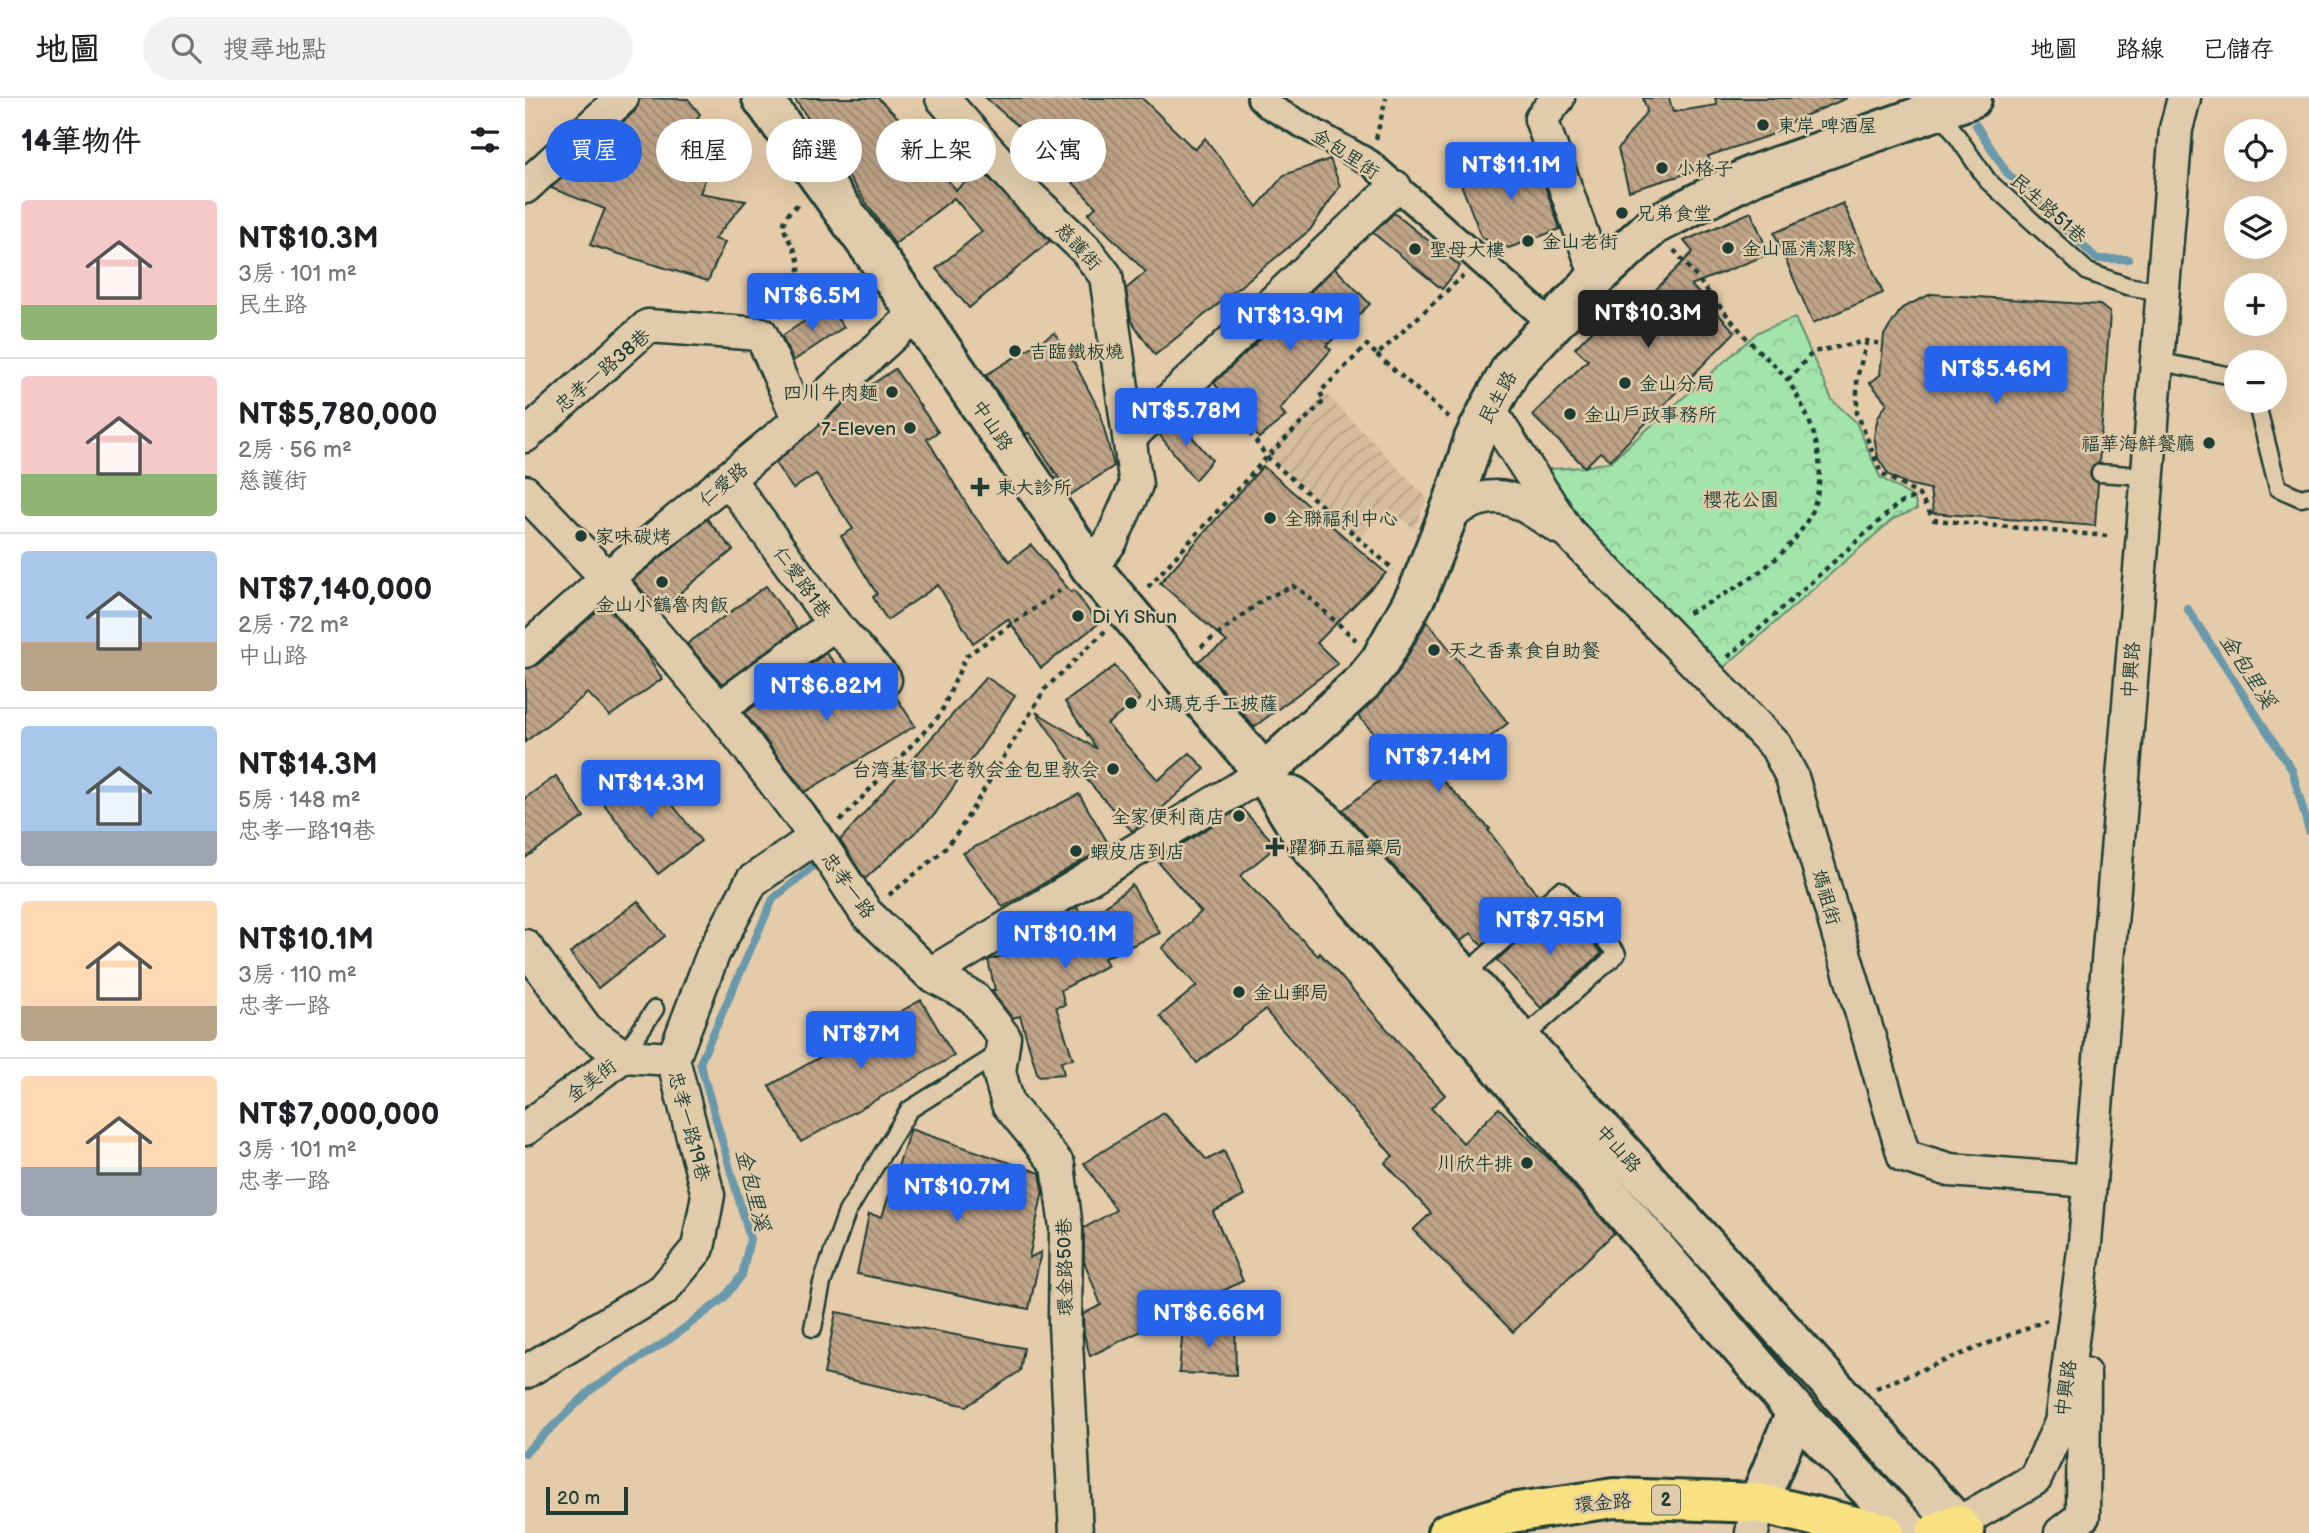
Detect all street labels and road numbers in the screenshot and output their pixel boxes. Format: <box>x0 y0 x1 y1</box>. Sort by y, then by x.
street label: 金包里街 <box>1307 124 1383 185</box>
street label: 民生路51巷 <box>2005 169 2091 249</box>
street label: 慈護街 <box>1050 218 1106 276</box>
street label: 忠孝一路38巷 <box>550 324 655 418</box>
street label: 民生路 <box>1474 367 1522 428</box>
street label: 中山路 <box>966 396 1017 456</box>
street label: 仁愛路 <box>695 458 753 512</box>
street label: 仁愛路1巷 <box>768 542 836 623</box>
street label: 中興路 <box>2118 641 2145 699</box>
street label: 忠孝一路 <box>816 848 879 923</box>
street label: 媽祖街 <box>1807 867 1844 928</box>
street label: 金美街 <box>562 1055 622 1108</box>
street label: 忠孝一路19巷 <box>663 1069 714 1184</box>
street label: 中山路 <box>1590 1120 1646 1178</box>
street label: 環金路50巷 <box>1053 1218 1078 1316</box>
street label: 中興路 <box>2051 1358 2082 1418</box>
road number: 2 <box>1652 1485 1680 1514</box>
street label: 環金路 <box>1574 1490 1633 1517</box>

